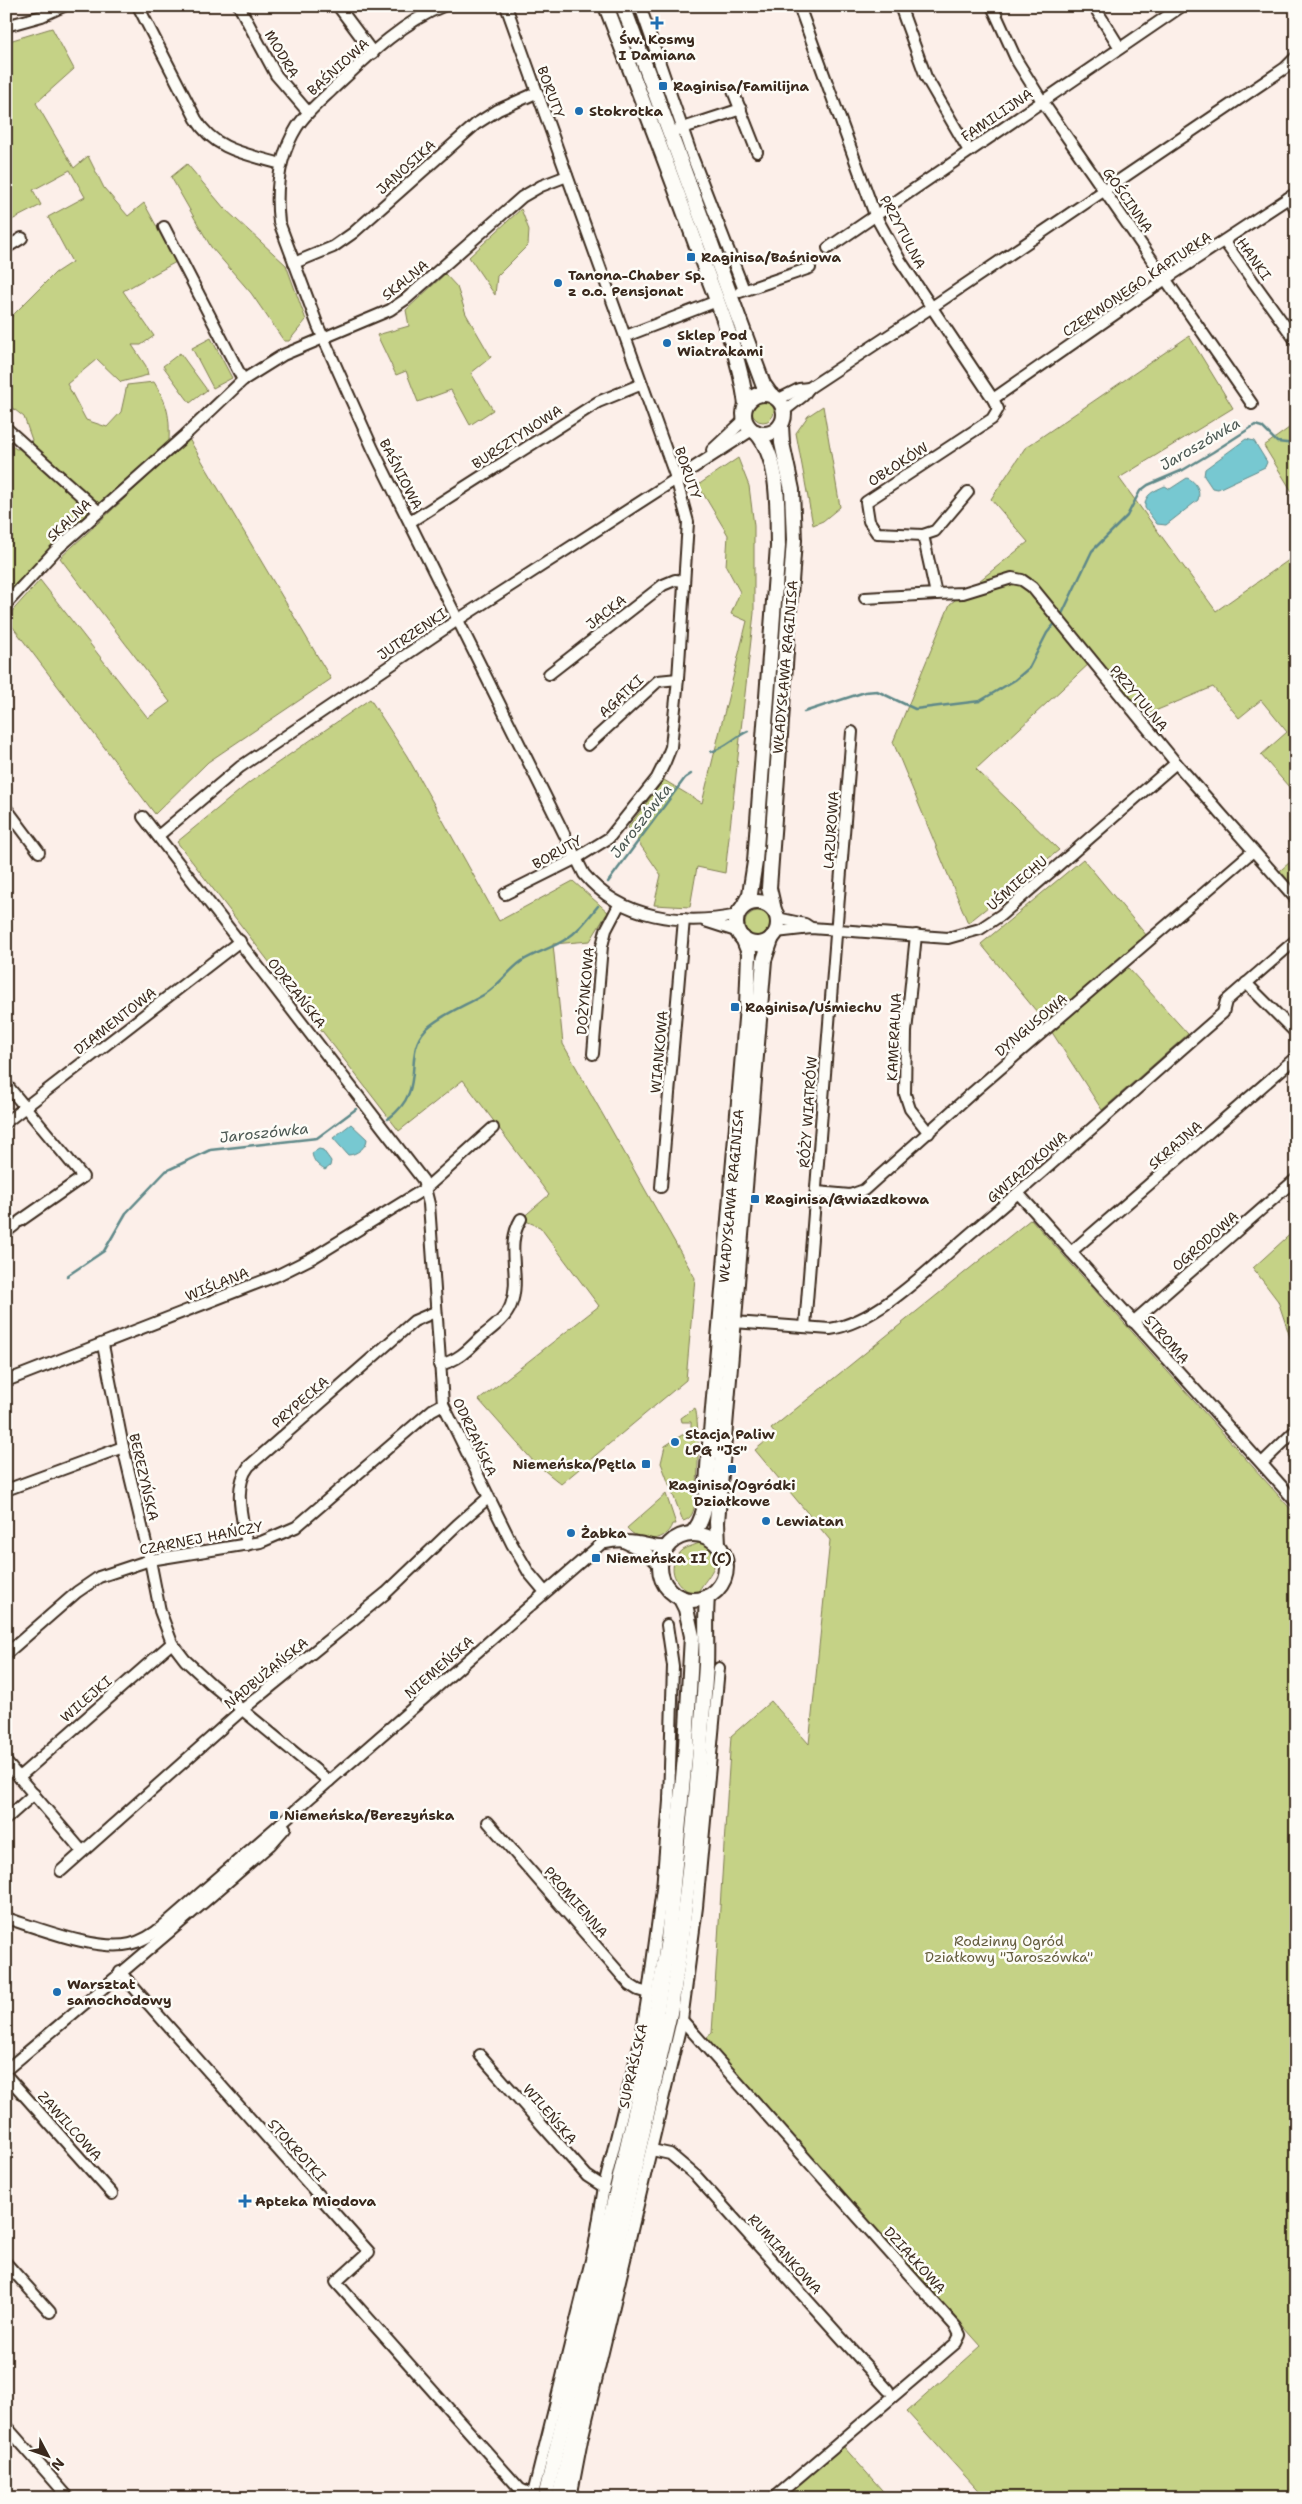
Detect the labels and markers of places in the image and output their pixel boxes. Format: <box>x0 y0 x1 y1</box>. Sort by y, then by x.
marker: Św. Kosmy I Damiana <box>651 17 663 29</box>
place label: Św. Kosmy I Damiana <box>618 30 696 64</box>
place label: Raginisa/Familijna <box>673 77 810 95</box>
marker: Raginisa/Familijna <box>657 80 669 92</box>
place label: Stokrotka <box>589 102 664 120</box>
marker: Stokrotka <box>573 105 585 117</box>
place label: Raginisa/Baśniowa <box>701 248 841 266</box>
marker: Raginisa/Baśniowa <box>685 251 697 263</box>
place label: Tanona-Chaber Sp. z o.o. Pensjonat <box>568 266 705 300</box>
marker: Tanona-Chaber Sp. z o.o. Pensjonat <box>552 277 564 289</box>
place label: Sklep Pod Wiatrakami <box>677 326 763 360</box>
marker: Sklep Pod Wiatrakami <box>661 337 673 349</box>
place label: Raginisa/Uśmiechu <box>745 998 882 1016</box>
marker: Raginisa/Uśmiechu <box>729 1001 741 1013</box>
place label: Raginisa/Gwiazdkowa <box>765 1190 929 1208</box>
marker: Raginisa/Gwiazdkowa <box>749 1193 761 1205</box>
place label: Stacja Paliw LPG "JS" <box>685 1425 775 1459</box>
marker: Stacja Paliw LPG "JS" <box>669 1436 681 1448</box>
place label: Niemeńska/Pętla <box>512 1455 636 1473</box>
marker: Niemeńska/Pętla <box>640 1458 652 1470</box>
marker: Raginisa/Ogródki Działkowe <box>726 1463 738 1475</box>
place label: Raginisa/Ogródki Działkowe <box>668 1476 796 1510</box>
place label: Lewiatan <box>776 1512 844 1530</box>
marker: Lewiatan <box>760 1515 772 1527</box>
place label: Żabka <box>581 1524 627 1542</box>
marker: Żabka <box>565 1527 577 1539</box>
place label: Niemeńska II (C) <box>606 1549 732 1567</box>
marker: Niemeńska II (C) <box>590 1552 602 1564</box>
place label: Niemeńska/Berezyńska <box>284 1806 455 1824</box>
marker: Niemeńska/Berezyńska <box>268 1809 280 1821</box>
place label: Warsztat samochodowy <box>67 1975 171 2009</box>
marker: Warsztat samochodowy <box>51 1986 63 1998</box>
place label: Apteka Miodova <box>255 2192 377 2210</box>
marker: Apteka Miodova <box>239 2195 251 2207</box>

